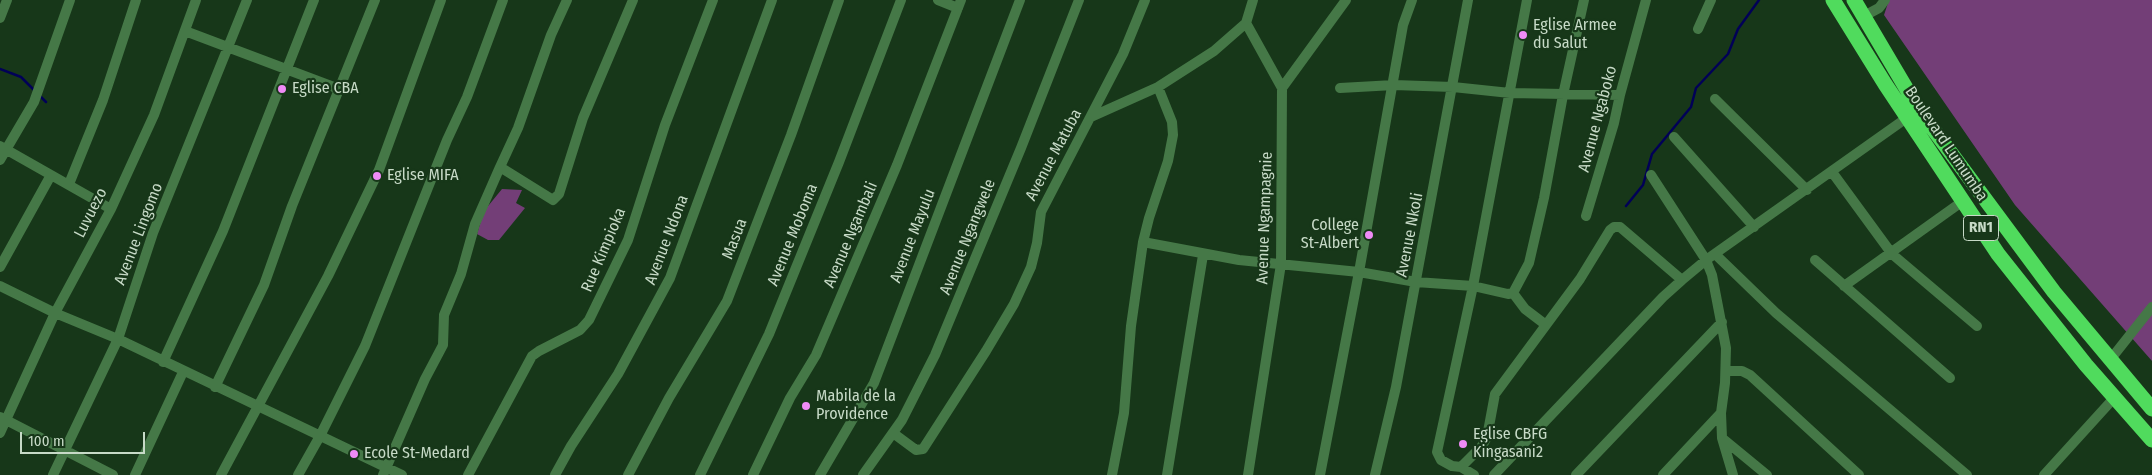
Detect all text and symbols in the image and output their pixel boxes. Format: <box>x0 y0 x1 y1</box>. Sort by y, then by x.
place label: Eglise Armee du Salut <box>1533 16 1617 54</box>
marker: Eglise Armee du Salut <box>1517 29 1529 41</box>
street label: Avenue Ngaboko <box>1575 64 1621 174</box>
place label: Eglise CBA <box>292 79 359 99</box>
marker: Eglise CBA <box>276 83 288 95</box>
street label: Boulevard Lumumba <box>1901 83 1991 205</box>
street label: Avenue Matuba <box>1022 106 1086 204</box>
street label: Avenue Ngampagnie <box>1253 151 1277 285</box>
place label: Eglise MIFA <box>387 166 459 186</box>
marker: Eglise MIFA <box>371 170 383 182</box>
street label: Avenue Ngangwele <box>936 176 1000 298</box>
street label: Avenue Ngambali <box>820 179 882 291</box>
street label: Avenue Lingomo <box>111 180 167 288</box>
street label: Avenue Moboma <box>764 181 822 289</box>
street label: Luvuezo <box>70 185 112 241</box>
street label: Avenue Mayulu <box>886 186 940 286</box>
street label: Avenue Nkoli <box>1392 191 1428 279</box>
street label: Avenue Ndona <box>641 192 693 288</box>
street label: Rue Kimpioka <box>578 205 630 295</box>
street label: Masua <box>718 216 752 262</box>
place label: College St-Albert <box>1301 216 1359 254</box>
road number: RN1 <box>1964 216 1998 240</box>
marker: College St-Albert <box>1363 229 1375 241</box>
place label: Mabila de la Providence <box>816 387 896 425</box>
marker: Mabila de la Providence <box>800 400 812 412</box>
scale bar <box>22 422 148 454</box>
place label: Eglise CBFG Kingasani2 <box>1473 425 1547 463</box>
text: 100 m <box>28 432 65 450</box>
marker: Eglise CBFG Kingasani2 <box>1457 438 1469 450</box>
place label: Ecole St-Medard <box>364 444 470 464</box>
marker: Ecole St-Medard <box>348 448 360 460</box>

